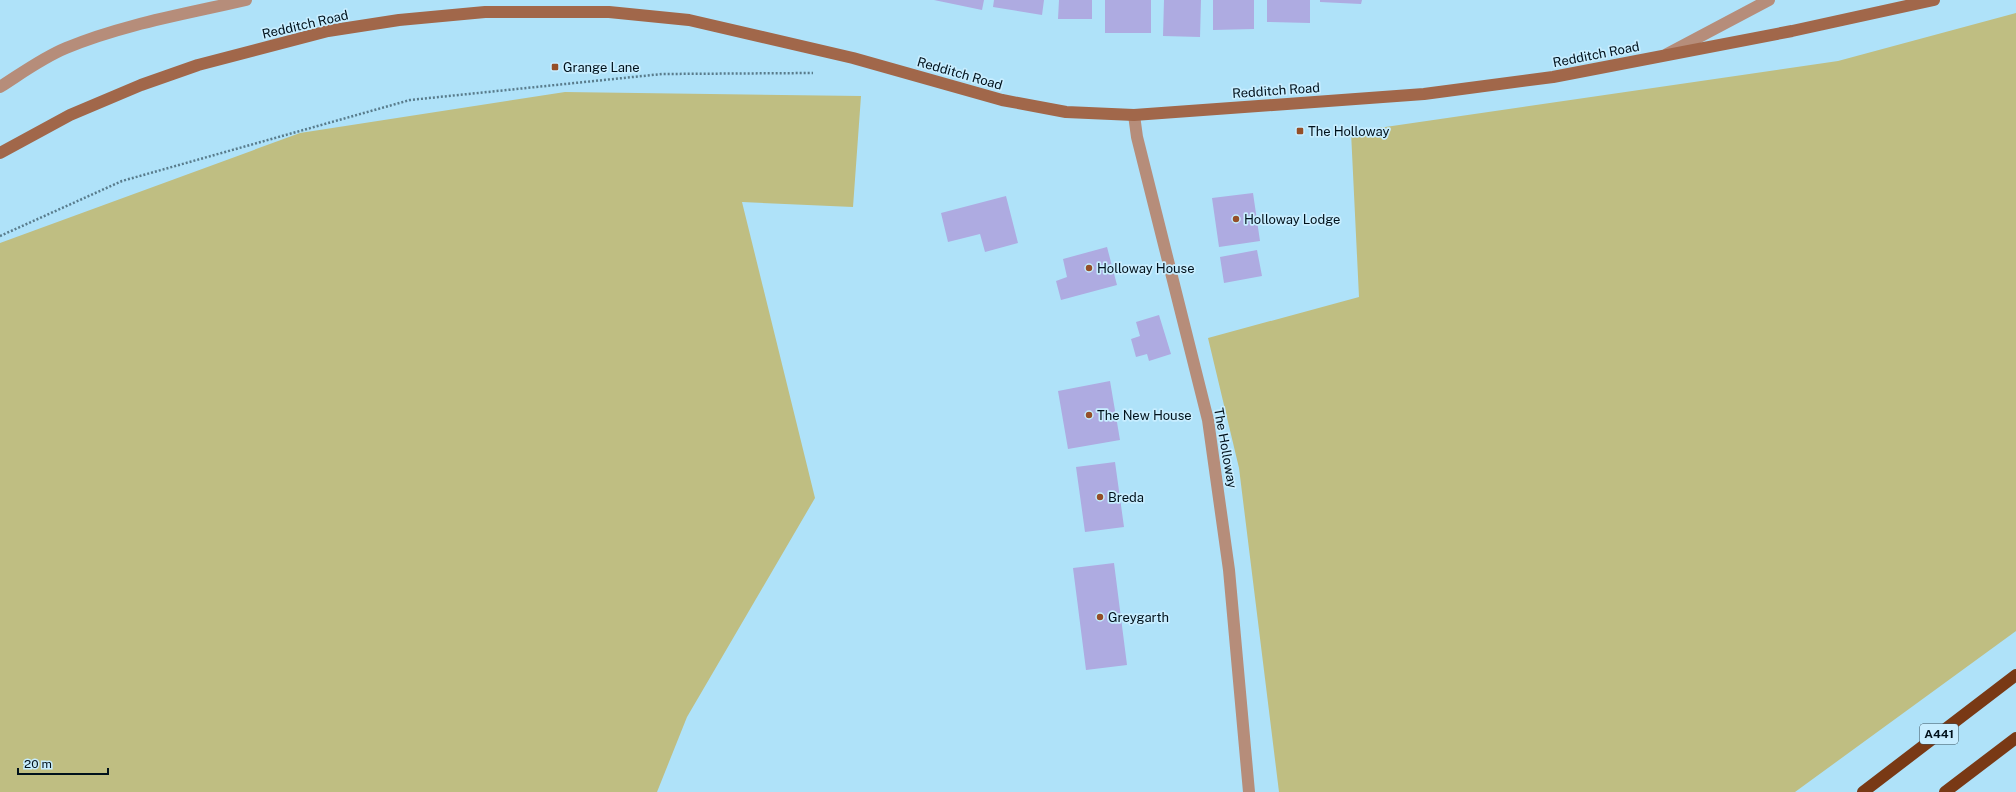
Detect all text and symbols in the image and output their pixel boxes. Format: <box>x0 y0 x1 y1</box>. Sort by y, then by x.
street label: Redditch Road <box>261 7 350 42</box>
street label: Redditch Road <box>1551 39 1641 70</box>
street label: Redditch Road <box>915 54 1004 93</box>
place label: Grange Lane <box>563 60 640 75</box>
marker: Grange Lane <box>550 62 560 72</box>
street label: Redditch Road <box>1232 80 1320 101</box>
place label: The Holloway <box>1308 124 1389 139</box>
marker: The Holloway <box>1295 126 1305 136</box>
place label: Holloway Lodge <box>1244 212 1340 227</box>
marker: Holloway Lodge <box>1231 214 1241 224</box>
place label: Holloway House <box>1097 261 1195 276</box>
marker: Holloway House <box>1084 263 1094 273</box>
street label: The Holloway <box>1211 407 1240 490</box>
place label: The New House <box>1097 408 1192 423</box>
marker: The New House <box>1084 410 1094 420</box>
place label: Breda <box>1108 490 1144 505</box>
marker: Breda <box>1095 492 1105 502</box>
place label: Greygarth <box>1108 610 1169 625</box>
marker: Greygarth <box>1095 612 1105 622</box>
road number: A441 <box>1920 724 1958 744</box>
scale bar <box>18 750 108 776</box>
text: 20 m <box>24 757 52 771</box>

